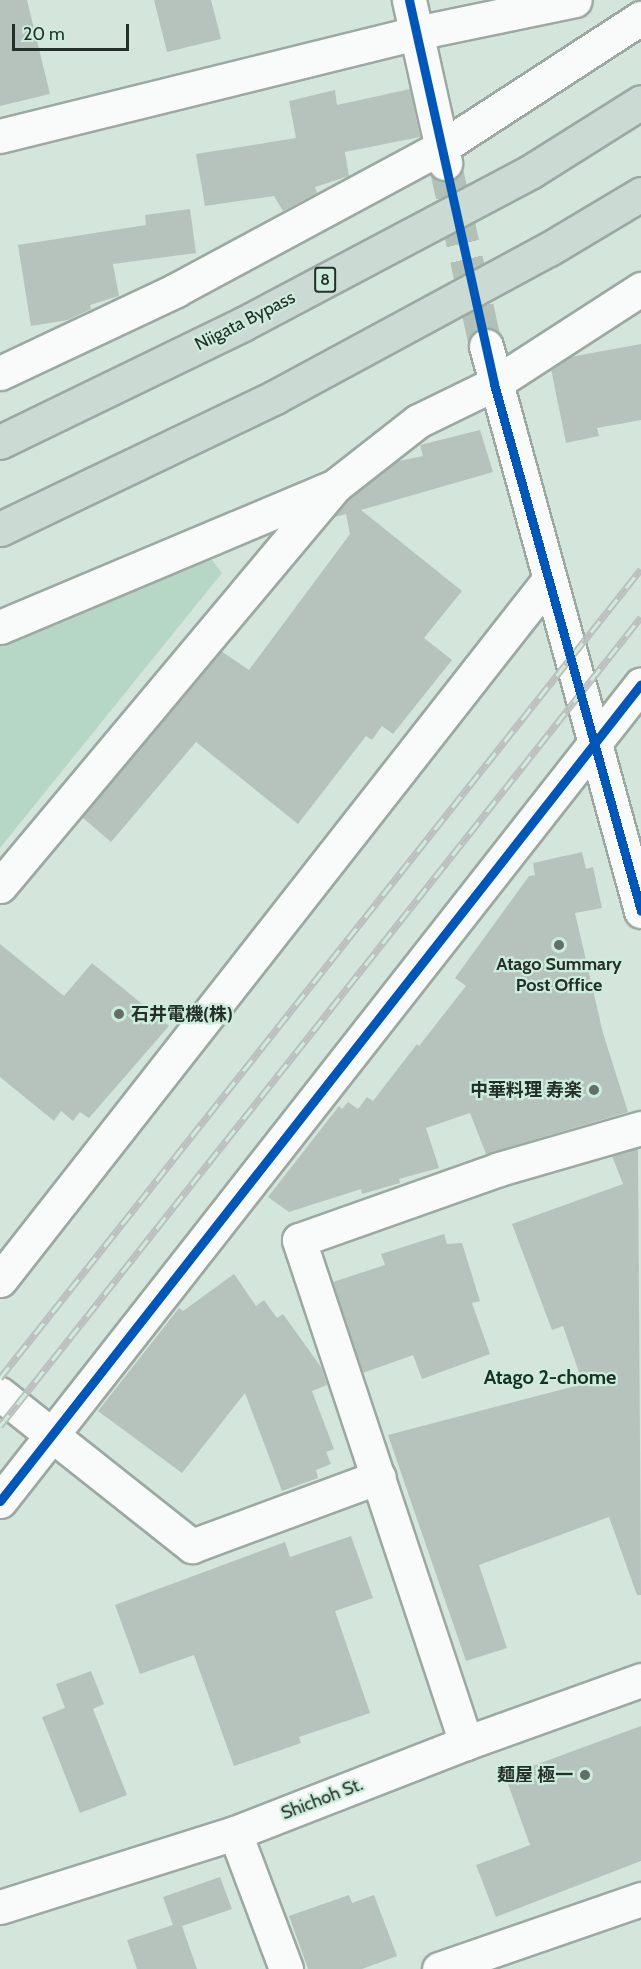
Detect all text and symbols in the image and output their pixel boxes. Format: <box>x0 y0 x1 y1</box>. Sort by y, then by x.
scale bar <box>15 12 132 50</box>
text: 20 m <box>23 23 65 45</box>
road number: 8 <box>313 267 337 293</box>
street label: Niigata Bypass <box>191 287 299 355</box>
marker: Atago Summary Post Office <box>552 938 566 952</box>
place label: Atago Summary Post Office <box>496 954 622 996</box>
place label: 石井電機(株) <box>131 1003 233 1025</box>
marker: 石井電機(株) <box>112 1007 126 1021</box>
place label: 中華料理 寿楽 <box>470 1079 582 1101</box>
marker: 中華料理 寿楽 <box>587 1083 601 1097</box>
district label: Atago 2-chome <box>484 1365 616 1389</box>
place label: 麺屋 極一 <box>497 1764 573 1786</box>
marker: 麺屋 極一 <box>578 1768 592 1782</box>
street label: Shichoh St. <box>278 1774 366 1824</box>

